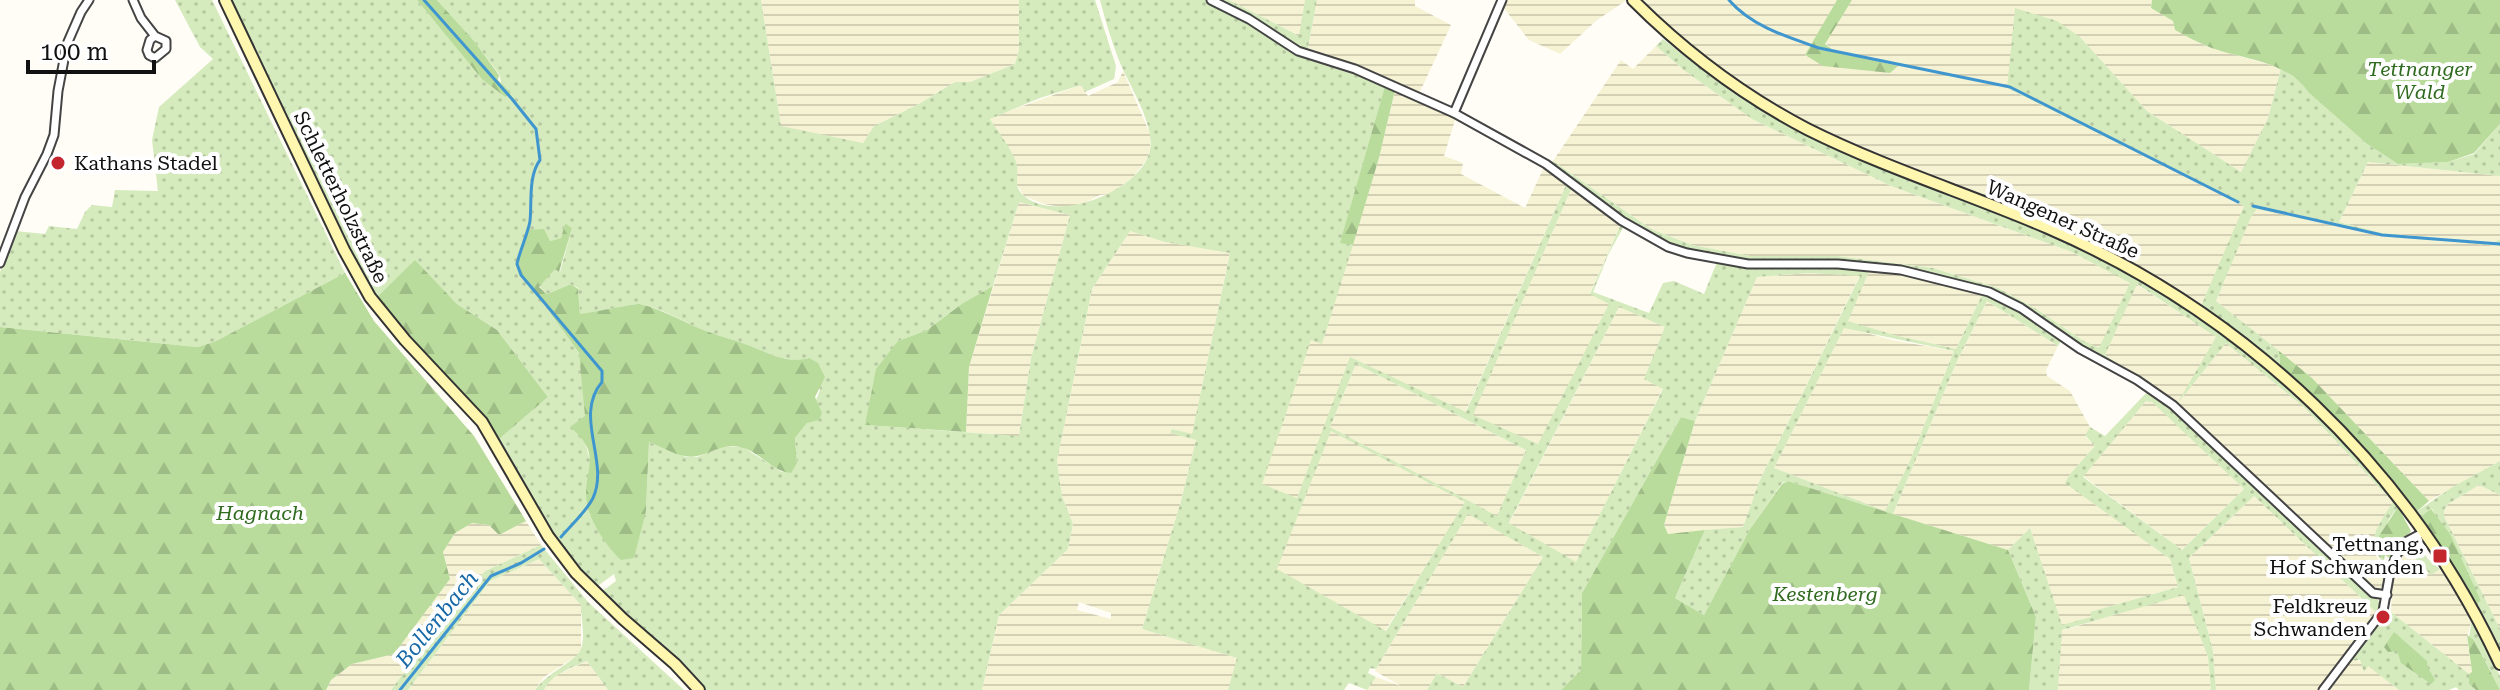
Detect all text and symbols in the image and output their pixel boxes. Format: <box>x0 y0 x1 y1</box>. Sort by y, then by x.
scale bar <box>28 24 154 74</box>
text: 100 m <box>40 38 108 66</box>
park label: Tettnanger Wald <box>2367 57 2473 104</box>
street label: Schletterholzstraße <box>289 107 393 287</box>
place label: Kathans Stadel <box>74 151 218 175</box>
marker: Kathans Stadel <box>49 154 67 172</box>
street label: Wangener Straße <box>1983 175 2143 263</box>
park label: Hagnach <box>215 501 304 525</box>
place label: Tettnang, Hof Schwanden <box>2269 532 2424 579</box>
marker: Tettnang, Hof Schwanden <box>2431 547 2449 565</box>
water label: Bollenbach <box>390 566 483 673</box>
park label: Kestenberg <box>1771 582 1878 606</box>
place label: Feldkreuz Schwanden <box>2254 594 2367 641</box>
marker: Feldkreuz Schwanden <box>2374 608 2392 626</box>

